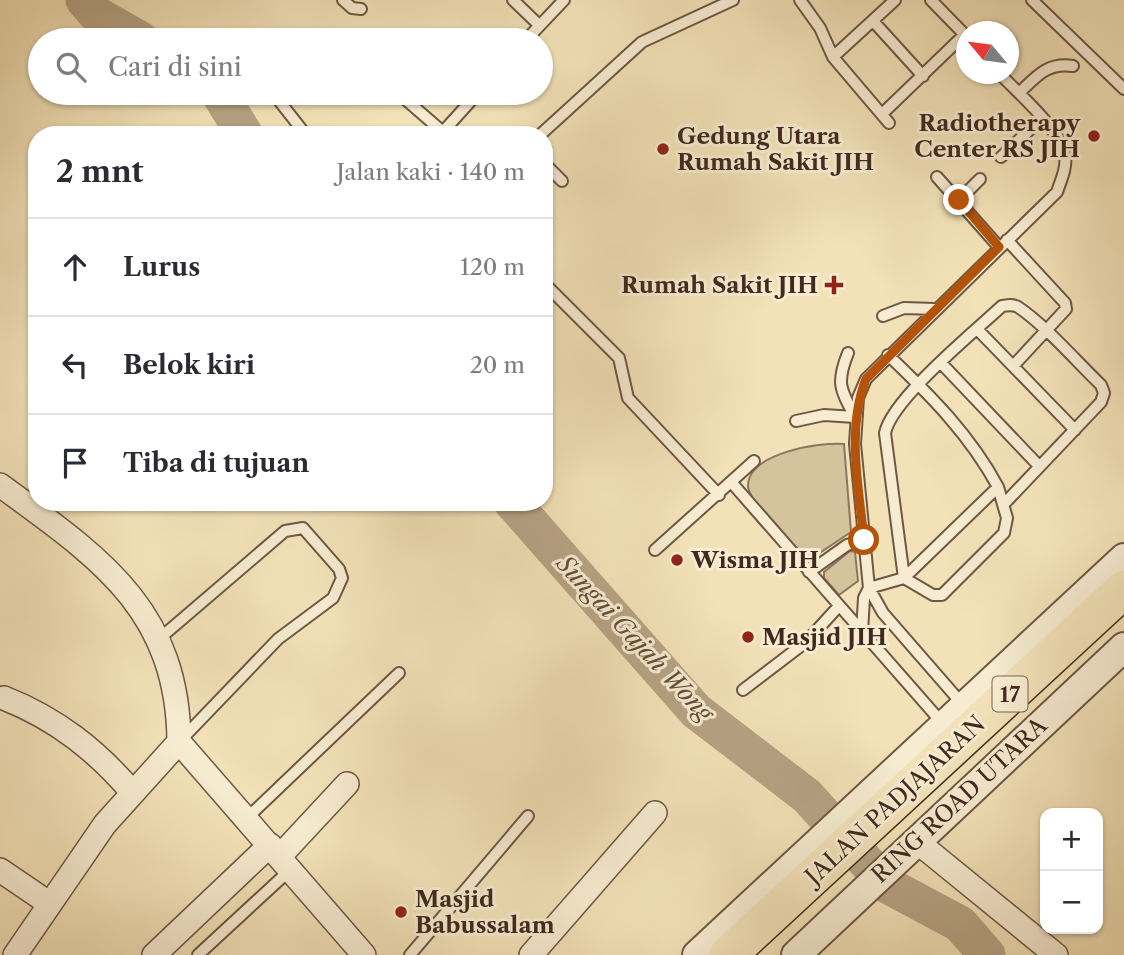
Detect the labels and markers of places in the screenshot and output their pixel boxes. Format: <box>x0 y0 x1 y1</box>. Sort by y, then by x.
place label: Radiotherapy Center RS JIH <box>914 109 1081 163</box>
place label: Gedung Utara Rumah Sakit JIH <box>677 122 874 176</box>
marker: Radiotherapy Center RS JIH <box>1086 128 1102 144</box>
marker: Gedung Utara Rumah Sakit JIH <box>655 141 671 157</box>
place label: Rumah Sakit JIH <box>621 271 818 299</box>
marker: Rumah Sakit JIH <box>824 275 844 295</box>
place label: Wisma JIH <box>690 546 819 574</box>
marker: Wisma JIH <box>669 552 685 568</box>
place label: Masjid JIH <box>762 623 887 651</box>
marker: Masjid JIH <box>740 629 756 645</box>
place label: Masjid Babussalam <box>415 885 555 939</box>
marker: Masjid Babussalam <box>393 904 409 920</box>

